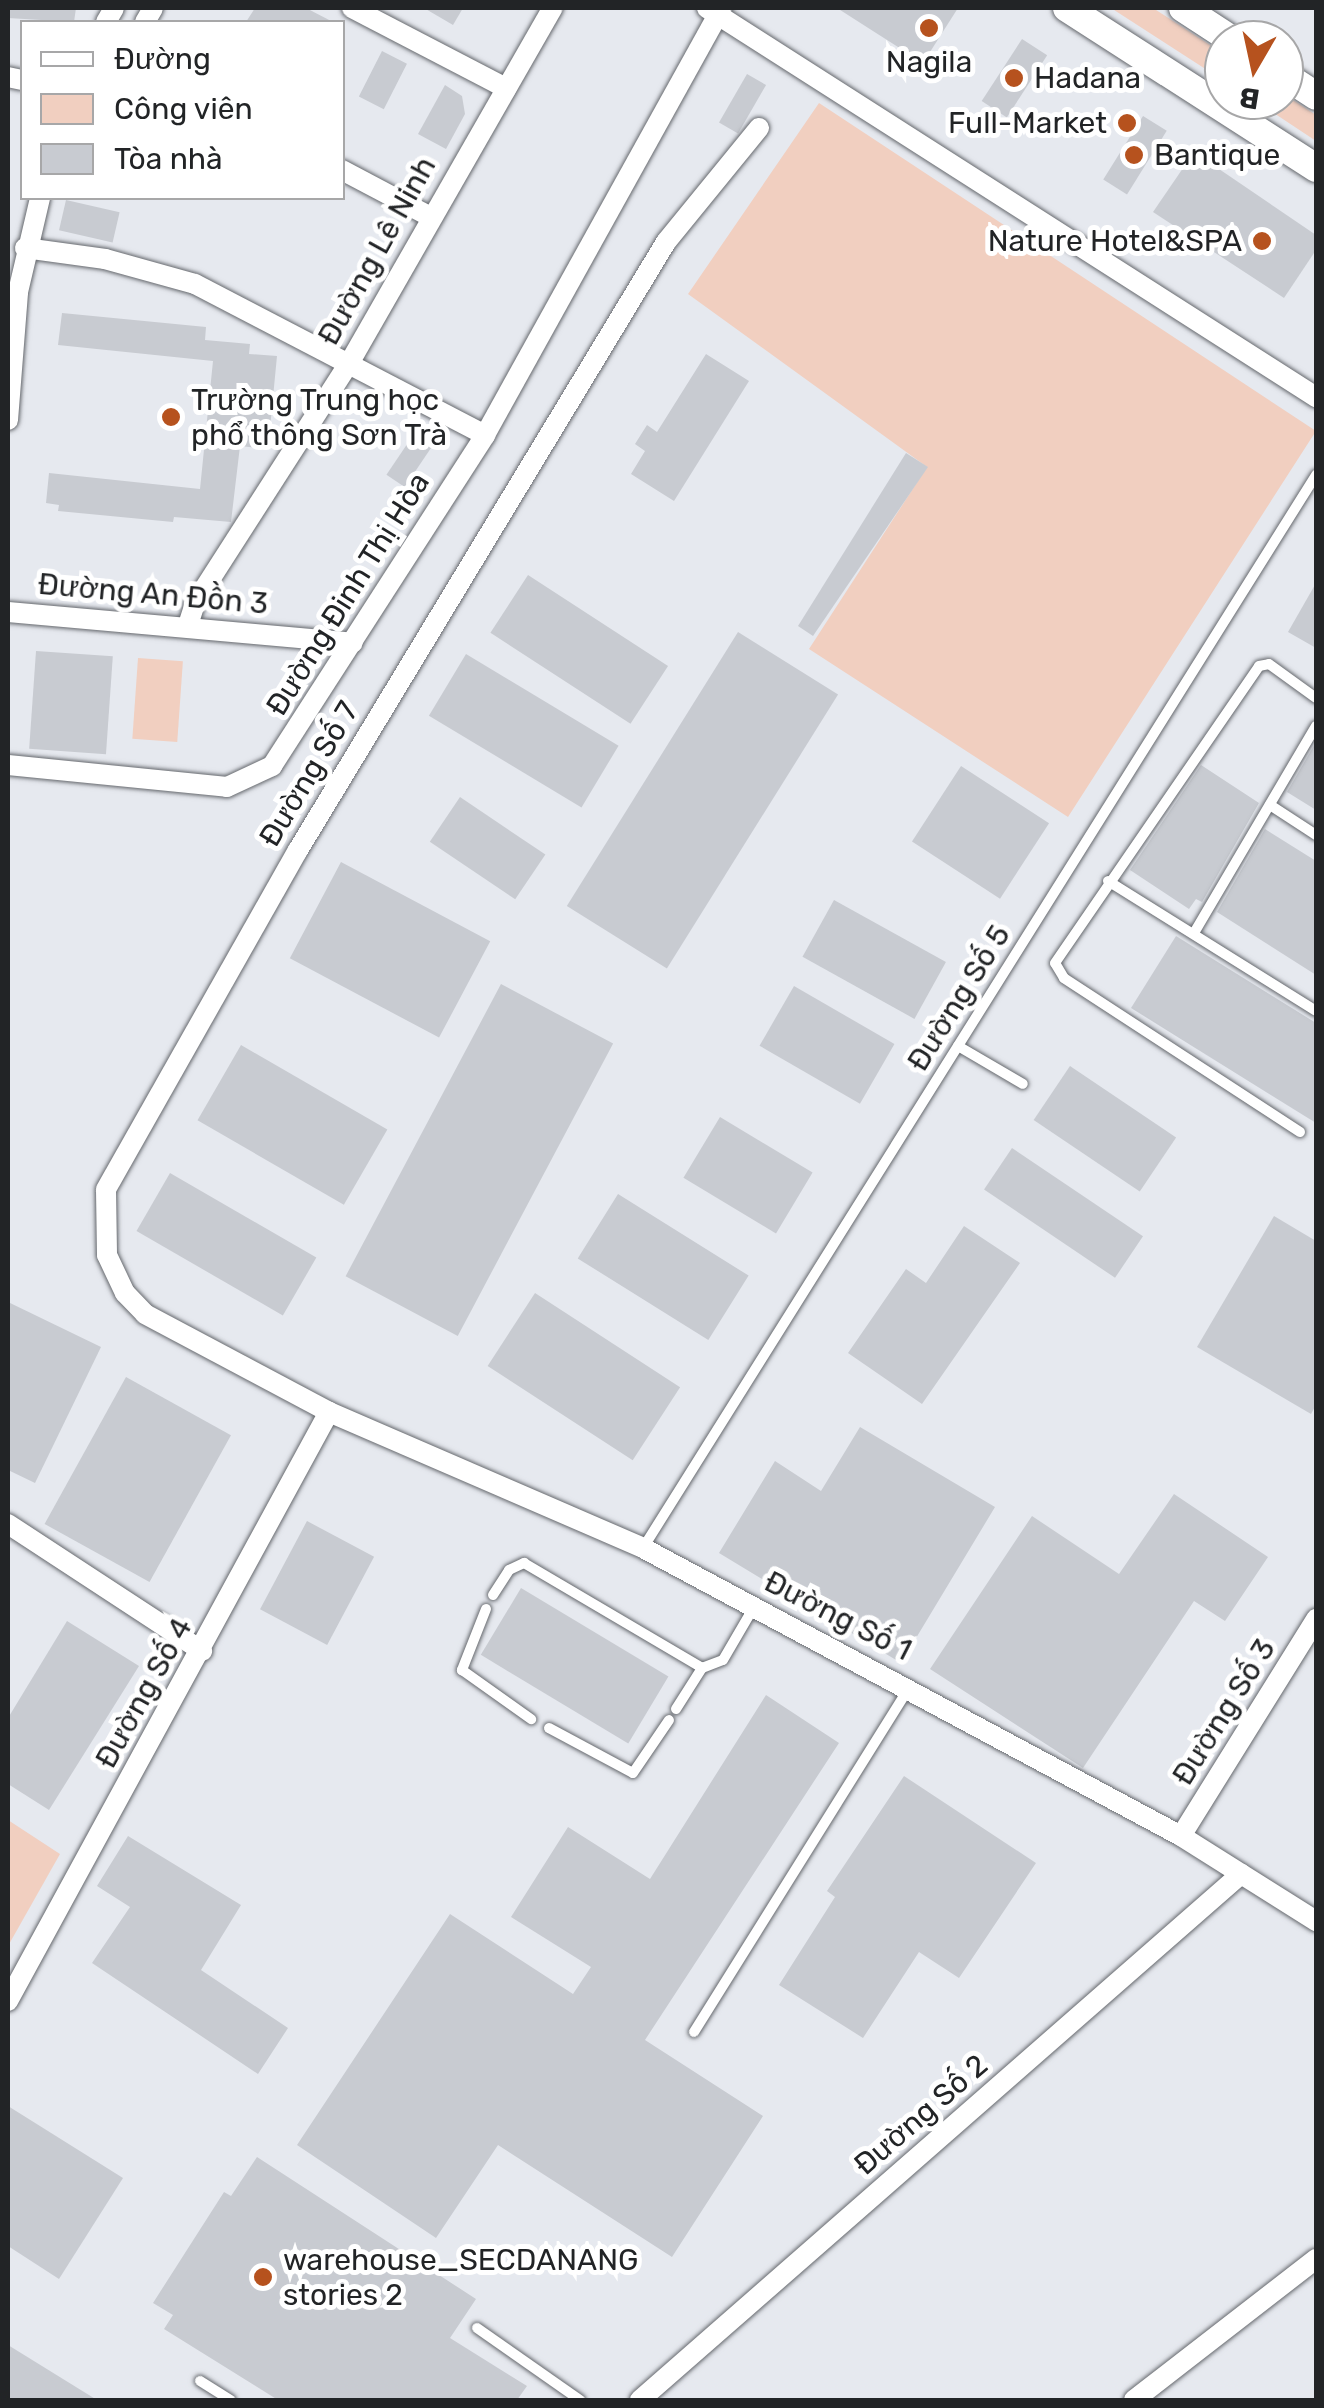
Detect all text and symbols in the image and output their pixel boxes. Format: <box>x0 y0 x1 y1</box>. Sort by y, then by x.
marker: Nagila <box>918 17 940 39</box>
legend <box>20 20 345 200</box>
north arrow <box>1204 20 1304 120</box>
text: Đường <box>114 41 211 77</box>
place label: Nagila <box>886 44 972 80</box>
place label: Hadana <box>1034 60 1141 96</box>
marker: Hadana <box>1003 67 1025 89</box>
text: B <box>1237 80 1262 116</box>
text: Công viên <box>114 91 253 127</box>
place label: Full-Market <box>948 105 1107 141</box>
marker: Full-Market <box>1116 112 1138 134</box>
place label: Bantique <box>1154 137 1280 173</box>
text: Tòa nhà <box>114 141 223 177</box>
marker: Bantique <box>1123 144 1145 166</box>
street label: Đường Lê Ninh <box>310 151 444 351</box>
place label: Nature Hotel&SPA <box>988 223 1242 259</box>
marker: Nature Hotel&SPA <box>1251 230 1273 252</box>
place label: Trường Trung học phổ thông Sơn Trà <box>191 382 448 452</box>
marker: Trường Trung học phổ thông Sơn Trà <box>160 406 182 428</box>
street label: Đường Đinh Thị Hòa <box>258 466 438 722</box>
street label: Đường An Đồn 3 <box>36 566 270 622</box>
street label: Đường Số 7 <box>252 695 366 853</box>
street label: Đường Số 5 <box>900 918 1018 1078</box>
street label: Đường Số 1 <box>758 1564 918 1668</box>
street label: Đường Số 4 <box>88 1612 200 1774</box>
street label: Đường Số 3 <box>1165 1632 1283 1792</box>
street label: Đường Số 2 <box>847 2047 995 2183</box>
place label: warehouse_SECDANANG stories 2 <box>283 2242 638 2312</box>
marker: warehouse_SECDANANG stories 2 <box>252 2266 274 2288</box>

